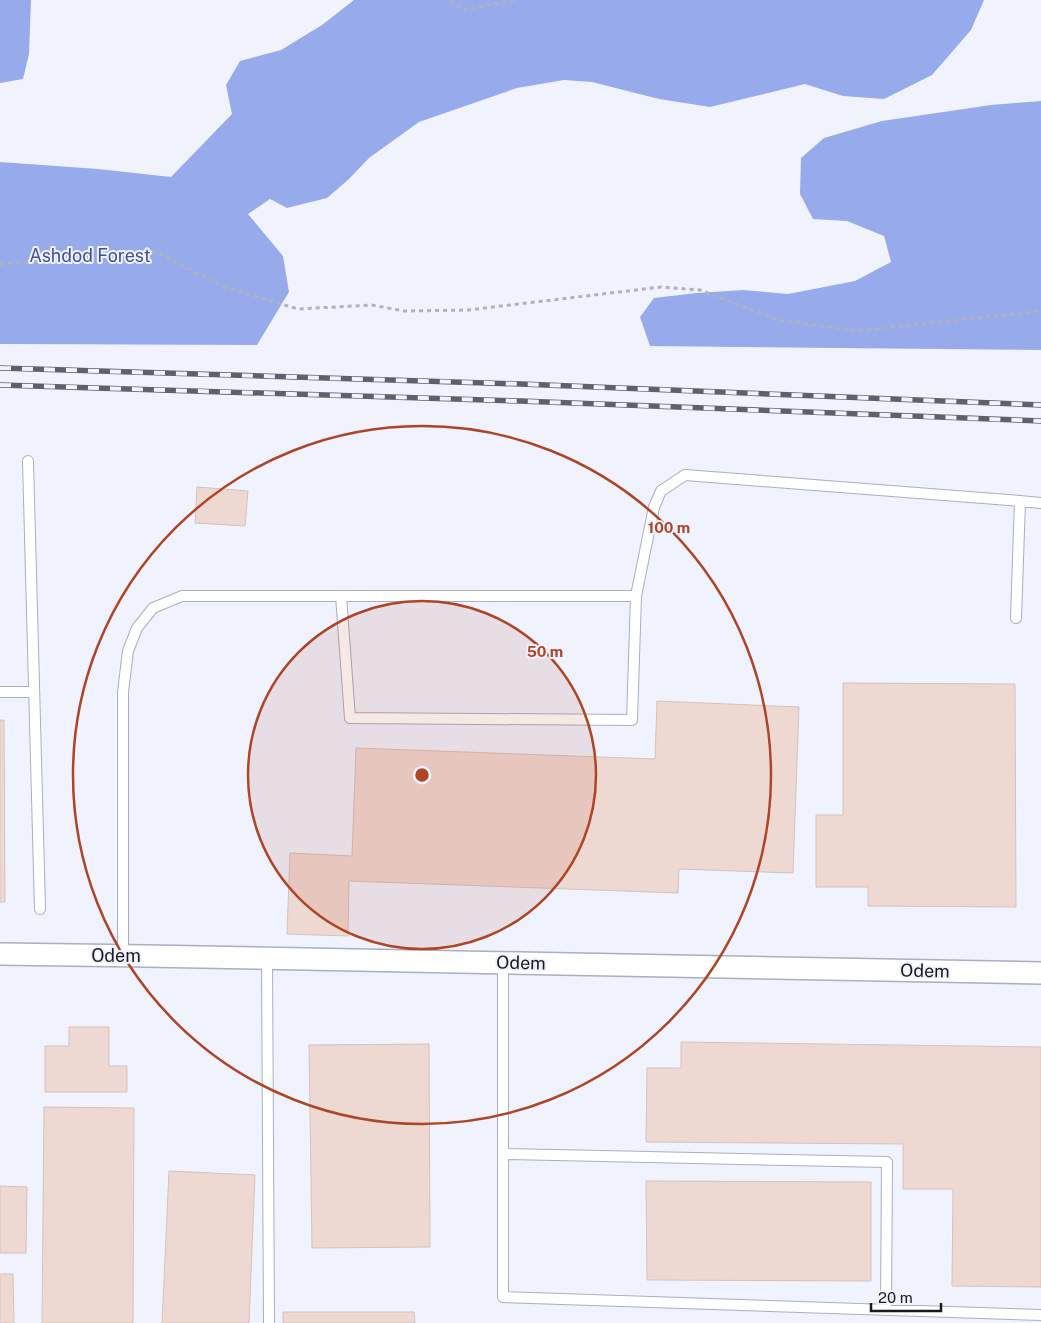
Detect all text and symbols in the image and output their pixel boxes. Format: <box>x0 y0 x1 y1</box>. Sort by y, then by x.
park label: Ashdod Forest <box>29 245 151 266</box>
text: 100 m <box>648 519 690 536</box>
text: 50 m <box>527 643 563 660</box>
centre of rings <box>413 766 431 784</box>
street label: Odem <box>91 945 141 966</box>
street label: Odem <box>496 952 546 973</box>
street label: Odem <box>900 960 950 981</box>
scale bar <box>871 1280 941 1312</box>
text: 20 m <box>878 1289 913 1306</box>

